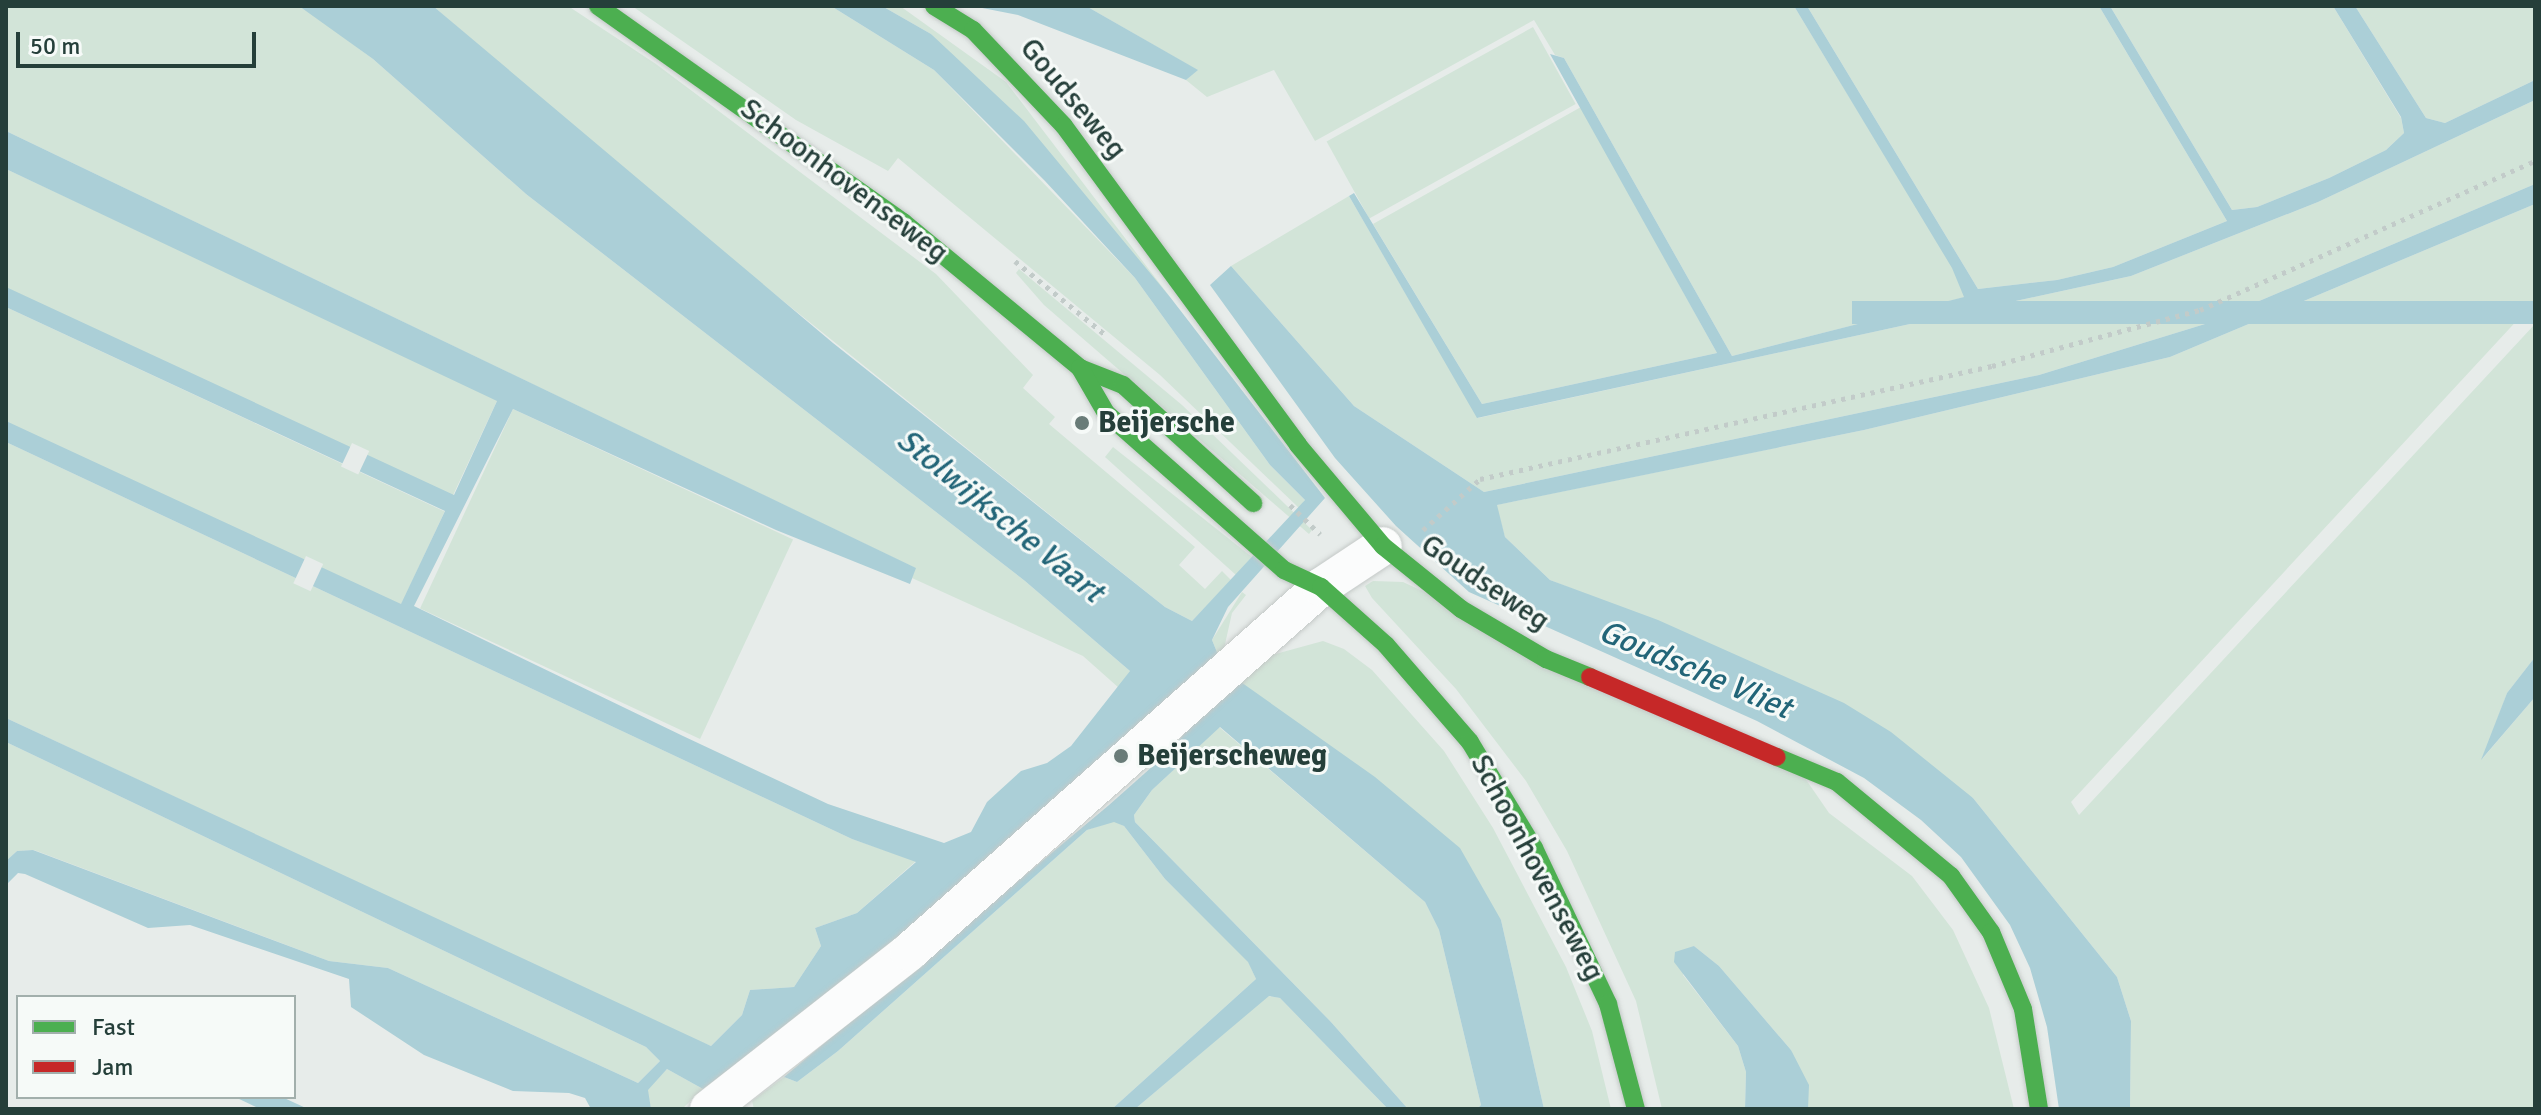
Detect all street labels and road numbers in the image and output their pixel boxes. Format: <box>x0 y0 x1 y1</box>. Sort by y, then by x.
street label: Goudseweg <box>1012 31 1134 167</box>
street label: Schoonhovenseweg <box>733 91 955 271</box>
street label: Goudseweg <box>1414 527 1556 639</box>
street label: Schoonhovenseweg <box>1462 749 1612 987</box>

